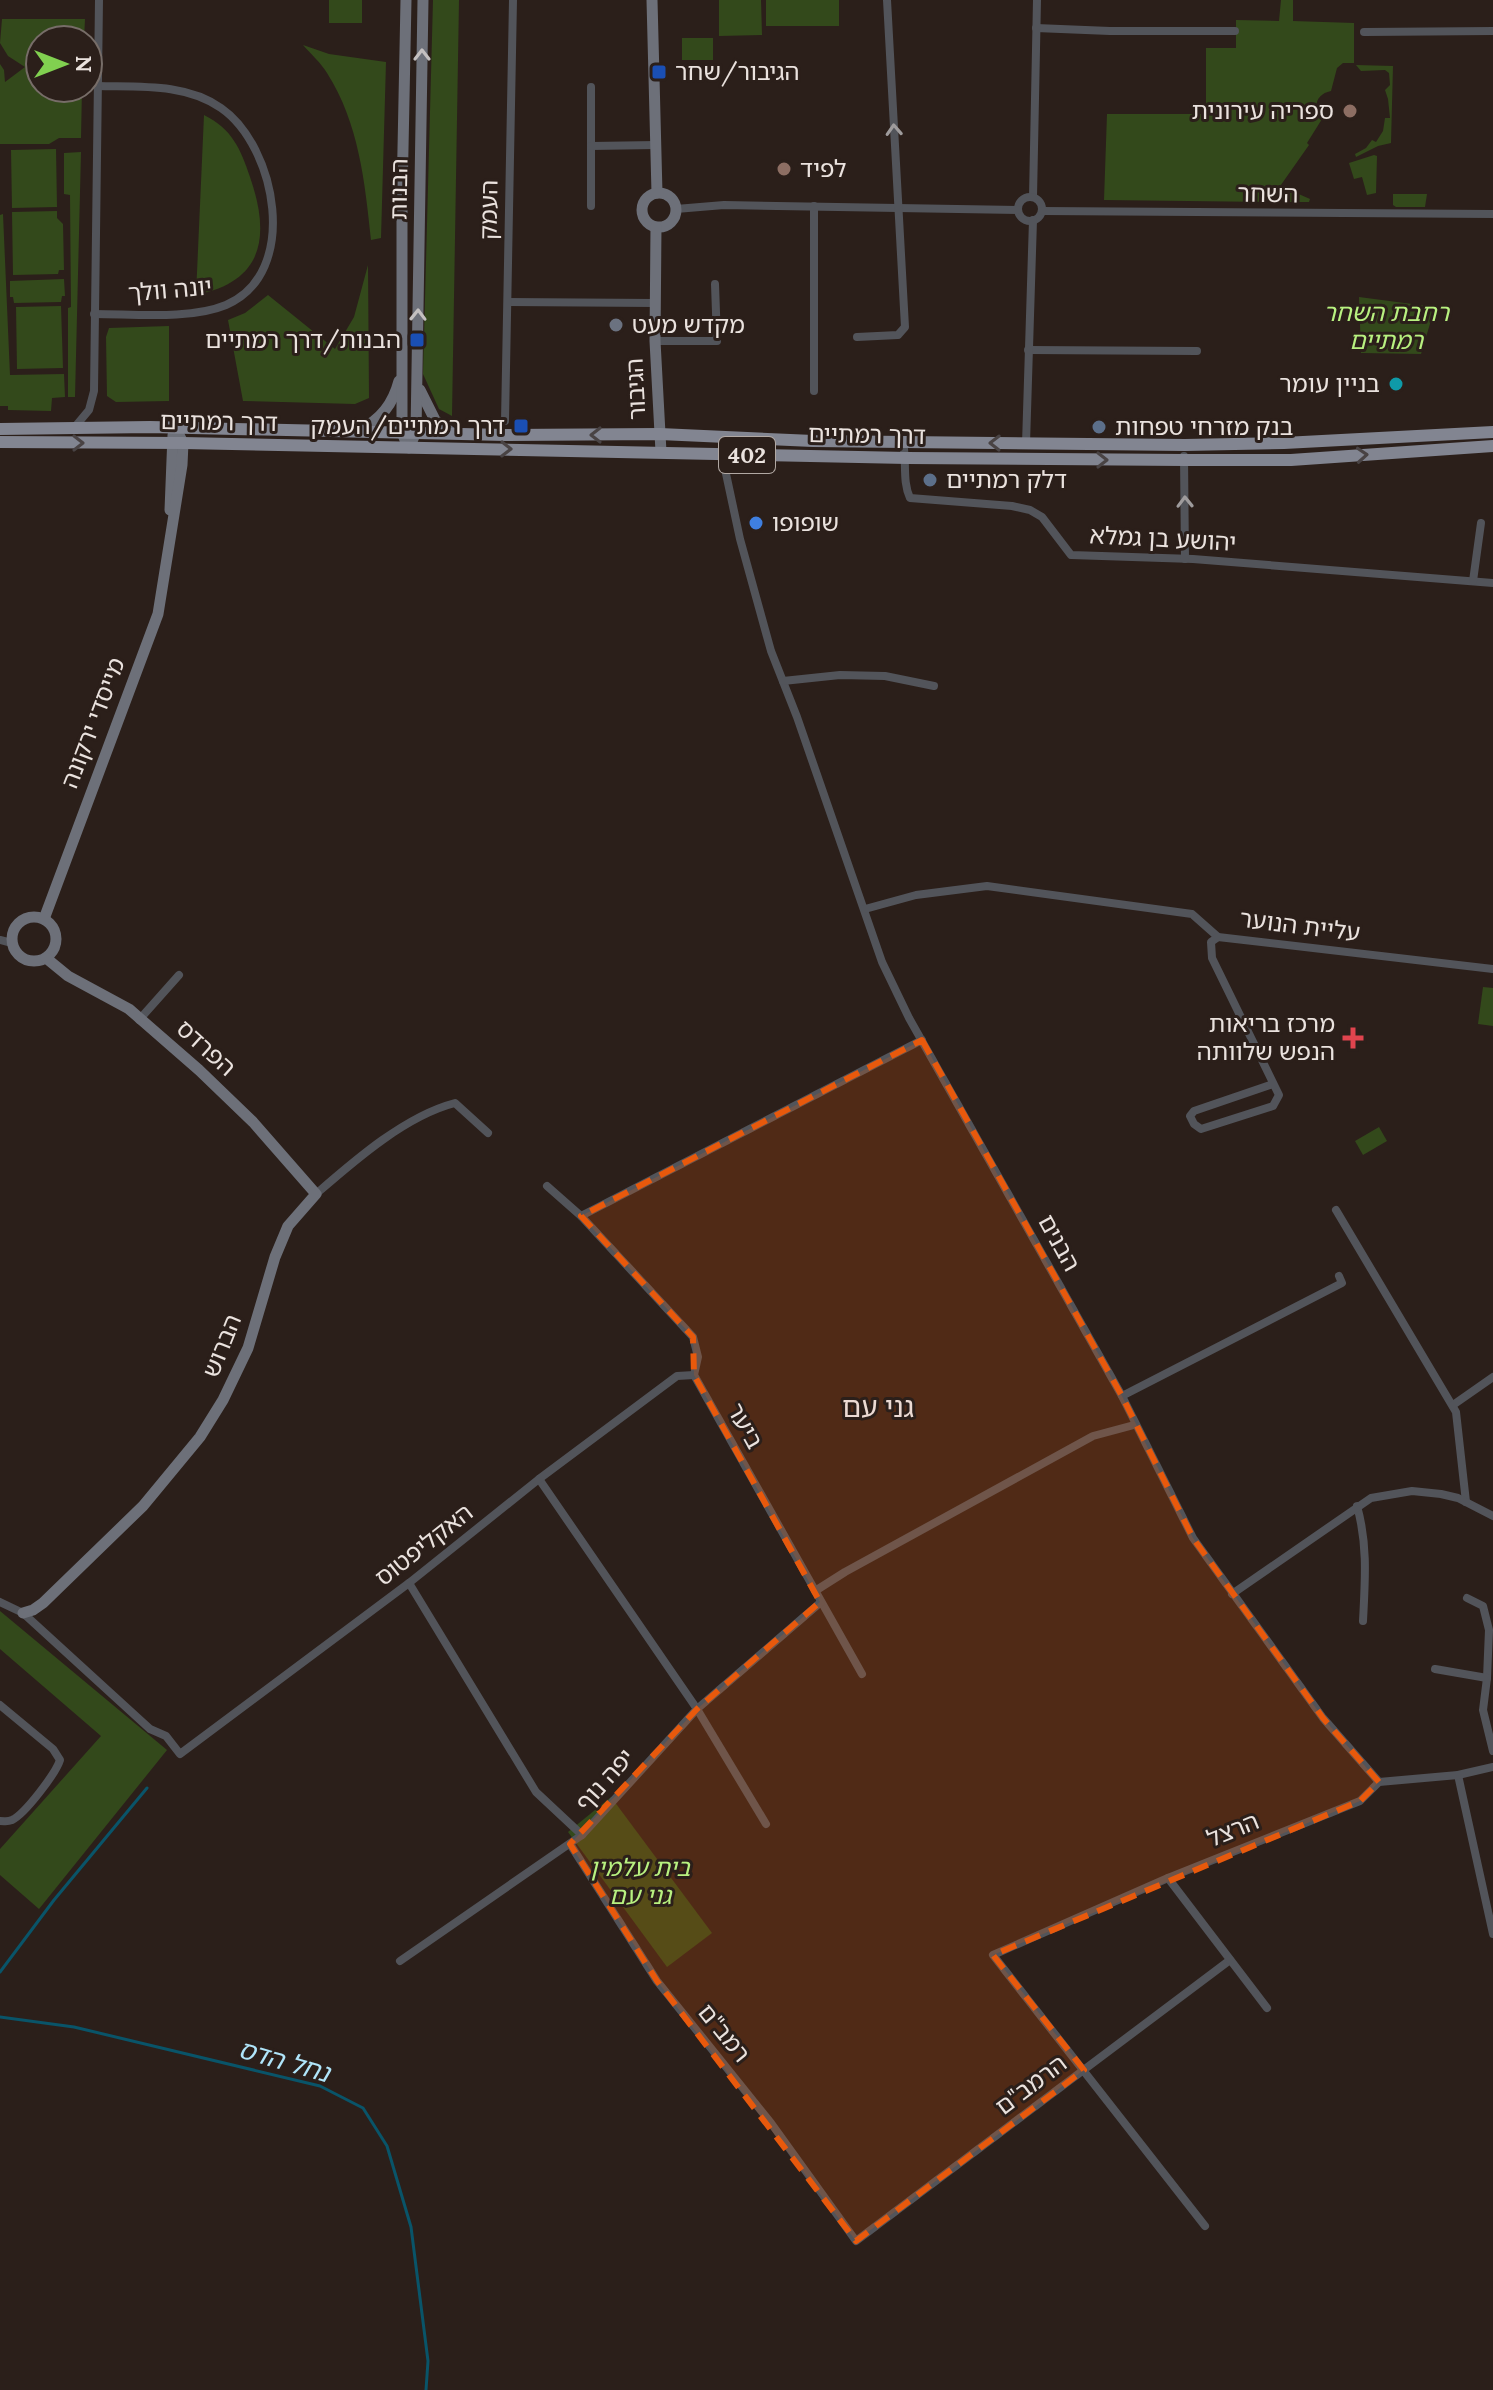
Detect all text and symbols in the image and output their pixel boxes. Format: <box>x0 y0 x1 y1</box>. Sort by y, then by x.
north arrow <box>24 24 104 104</box>
one-way arrow <box>414 48 431 61</box>
text: N <box>70 55 98 73</box>
place label: הגיבור/שחר <box>675 56 800 87</box>
marker: הגיבור/שחר <box>650 63 668 81</box>
place label: ספריה עירונית <box>1192 95 1334 126</box>
marker: ספריה עירונית <box>1341 102 1359 120</box>
one-way arrow <box>886 123 903 136</box>
place label: לפיד <box>800 153 847 184</box>
street label: הבנות <box>382 158 415 220</box>
marker: לפיד <box>775 160 793 178</box>
street label: השחר <box>1237 177 1299 210</box>
street label: העמק <box>472 180 505 240</box>
street label: יונה וולך <box>127 270 213 309</box>
park label: רחבת השחר רמתיים <box>1323 297 1450 356</box>
one-way arrow <box>409 308 427 321</box>
place label: מקדש מעט <box>632 309 745 340</box>
marker: מקדש מעט <box>607 316 625 334</box>
place label: הבנות/דרך רמתיים <box>205 324 401 355</box>
marker: הבנות/דרך רמתיים <box>408 331 426 349</box>
street label: הגיבור <box>618 357 653 421</box>
place label: בניין עומר <box>1279 368 1380 399</box>
marker: בניין עומר <box>1387 375 1405 393</box>
street label: דרך רמתיים <box>160 405 278 438</box>
place label: דרך רמתיים/העמק <box>310 410 505 441</box>
place label: בנק מזרחי טפחות <box>1115 411 1293 442</box>
marker: דרך רמתיים/העמק <box>512 417 530 435</box>
street label: דרך רמתיים <box>808 418 926 451</box>
marker: בנק מזרחי טפחות <box>1090 418 1108 436</box>
one-way arrow <box>589 426 602 444</box>
one-way arrow <box>72 434 85 452</box>
one-way arrow <box>988 434 1001 452</box>
road number: 402 <box>719 437 775 473</box>
one-way arrow <box>500 441 513 458</box>
one-way arrow <box>1356 447 1369 464</box>
one-way arrow <box>1096 451 1109 469</box>
place label: דלק רמתיים <box>946 464 1067 495</box>
marker: דלק רמתיים <box>921 471 939 489</box>
one-way arrow <box>1176 495 1193 508</box>
place label: שופופו <box>772 507 839 538</box>
marker: שופופו <box>747 514 765 532</box>
street label: יהושע בן גמלא <box>1089 519 1237 558</box>
street label: מייסדי ירקונה <box>53 653 132 792</box>
street label: עליית הנוער <box>1238 903 1362 948</box>
place label: מרכז בריאות הנפש שלוותה <box>1197 1008 1335 1067</box>
street label: הפרדס <box>170 1013 243 1082</box>
marker: מרכז בריאות הנפש שלוותה <box>1342 1027 1364 1049</box>
street label: הבנים <box>1031 1209 1088 1277</box>
street label: הברוש <box>195 1310 248 1382</box>
district label: גני עם <box>842 1389 914 1425</box>
street label: ביער <box>720 1397 771 1454</box>
street label: האקליפטוס <box>368 1497 479 1593</box>
street label: יפה נוף <box>569 1742 641 1817</box>
street label: הרצל <box>1202 1805 1263 1854</box>
park label: בית עלמין גני עם <box>590 1852 692 1911</box>
street label: רמב"ם <box>691 1997 757 2068</box>
water label: נחל הדס <box>235 2032 336 2090</box>
street label: הרמב"ם <box>989 2048 1073 2122</box>

